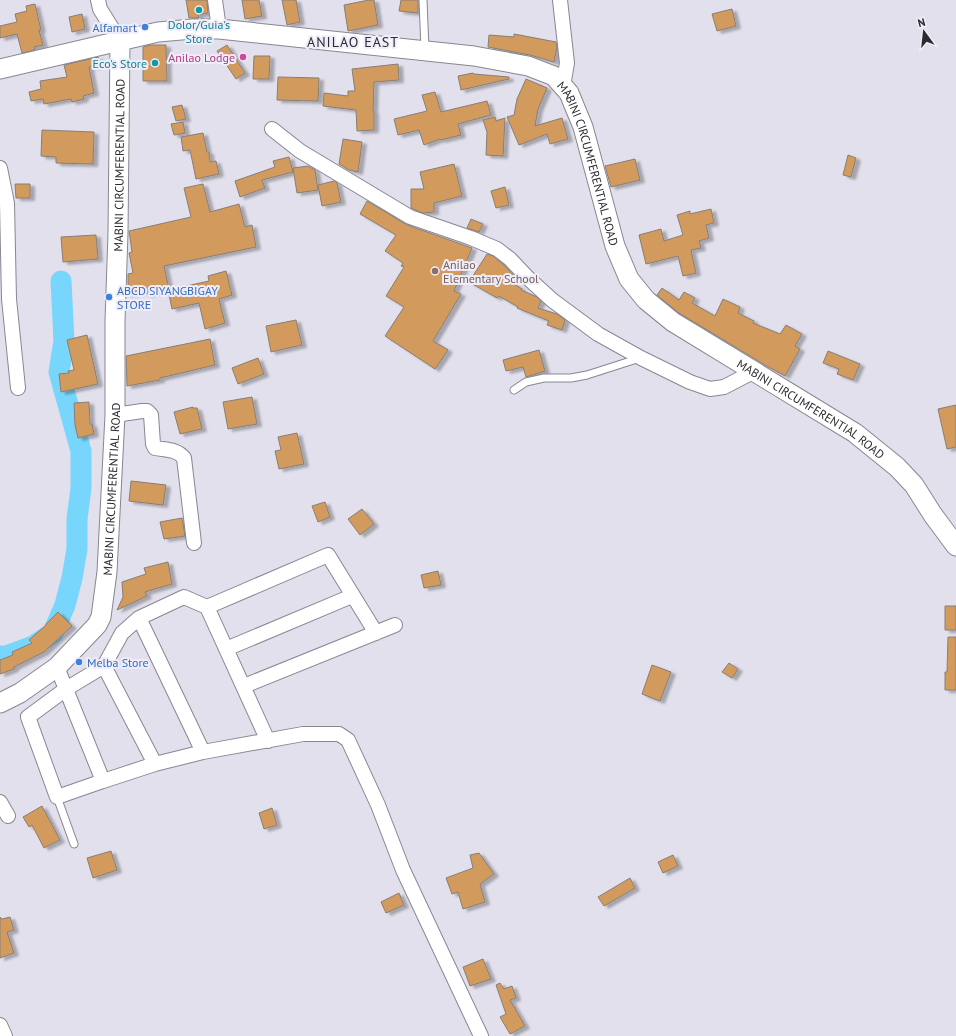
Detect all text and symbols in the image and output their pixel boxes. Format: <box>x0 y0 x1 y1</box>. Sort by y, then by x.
marker: Dolor/Guia's Store <box>194 5 204 15</box>
north arrow <box>904 12 944 52</box>
text: N <box>916 15 927 30</box>
place label: Dolor/Guia's Store <box>168 17 230 46</box>
place label: Alfamart <box>92 20 137 35</box>
marker: Alfamart <box>140 22 150 32</box>
district label: ANILAO EAST <box>307 33 399 51</box>
place label: Anilao Lodge <box>168 50 235 65</box>
marker: Anilao Lodge <box>238 52 248 62</box>
place label: Eco's Store <box>93 56 147 71</box>
marker: Eco's Store <box>150 58 160 68</box>
street label: MABINI CIRCUMFERENTIAL ROAD <box>554 78 622 247</box>
street label: MABINI CIRCUMFERENTIAL ROAD <box>110 79 127 252</box>
place label: Anilao Elementary School <box>443 257 539 286</box>
marker: Anilao Elementary School <box>430 266 440 276</box>
place label: ABCD SIYANGBIGAY STORE <box>117 283 218 312</box>
marker: ABCD SIYANGBIGAY STORE <box>104 292 114 302</box>
street label: MABINI CIRCUMFERENTIAL ROAD <box>734 355 888 462</box>
street label: MABINI CIRCUMFERENTIAL ROAD <box>99 403 123 576</box>
place label: Melba Store <box>87 655 149 670</box>
marker: Melba Store <box>74 657 84 667</box>

